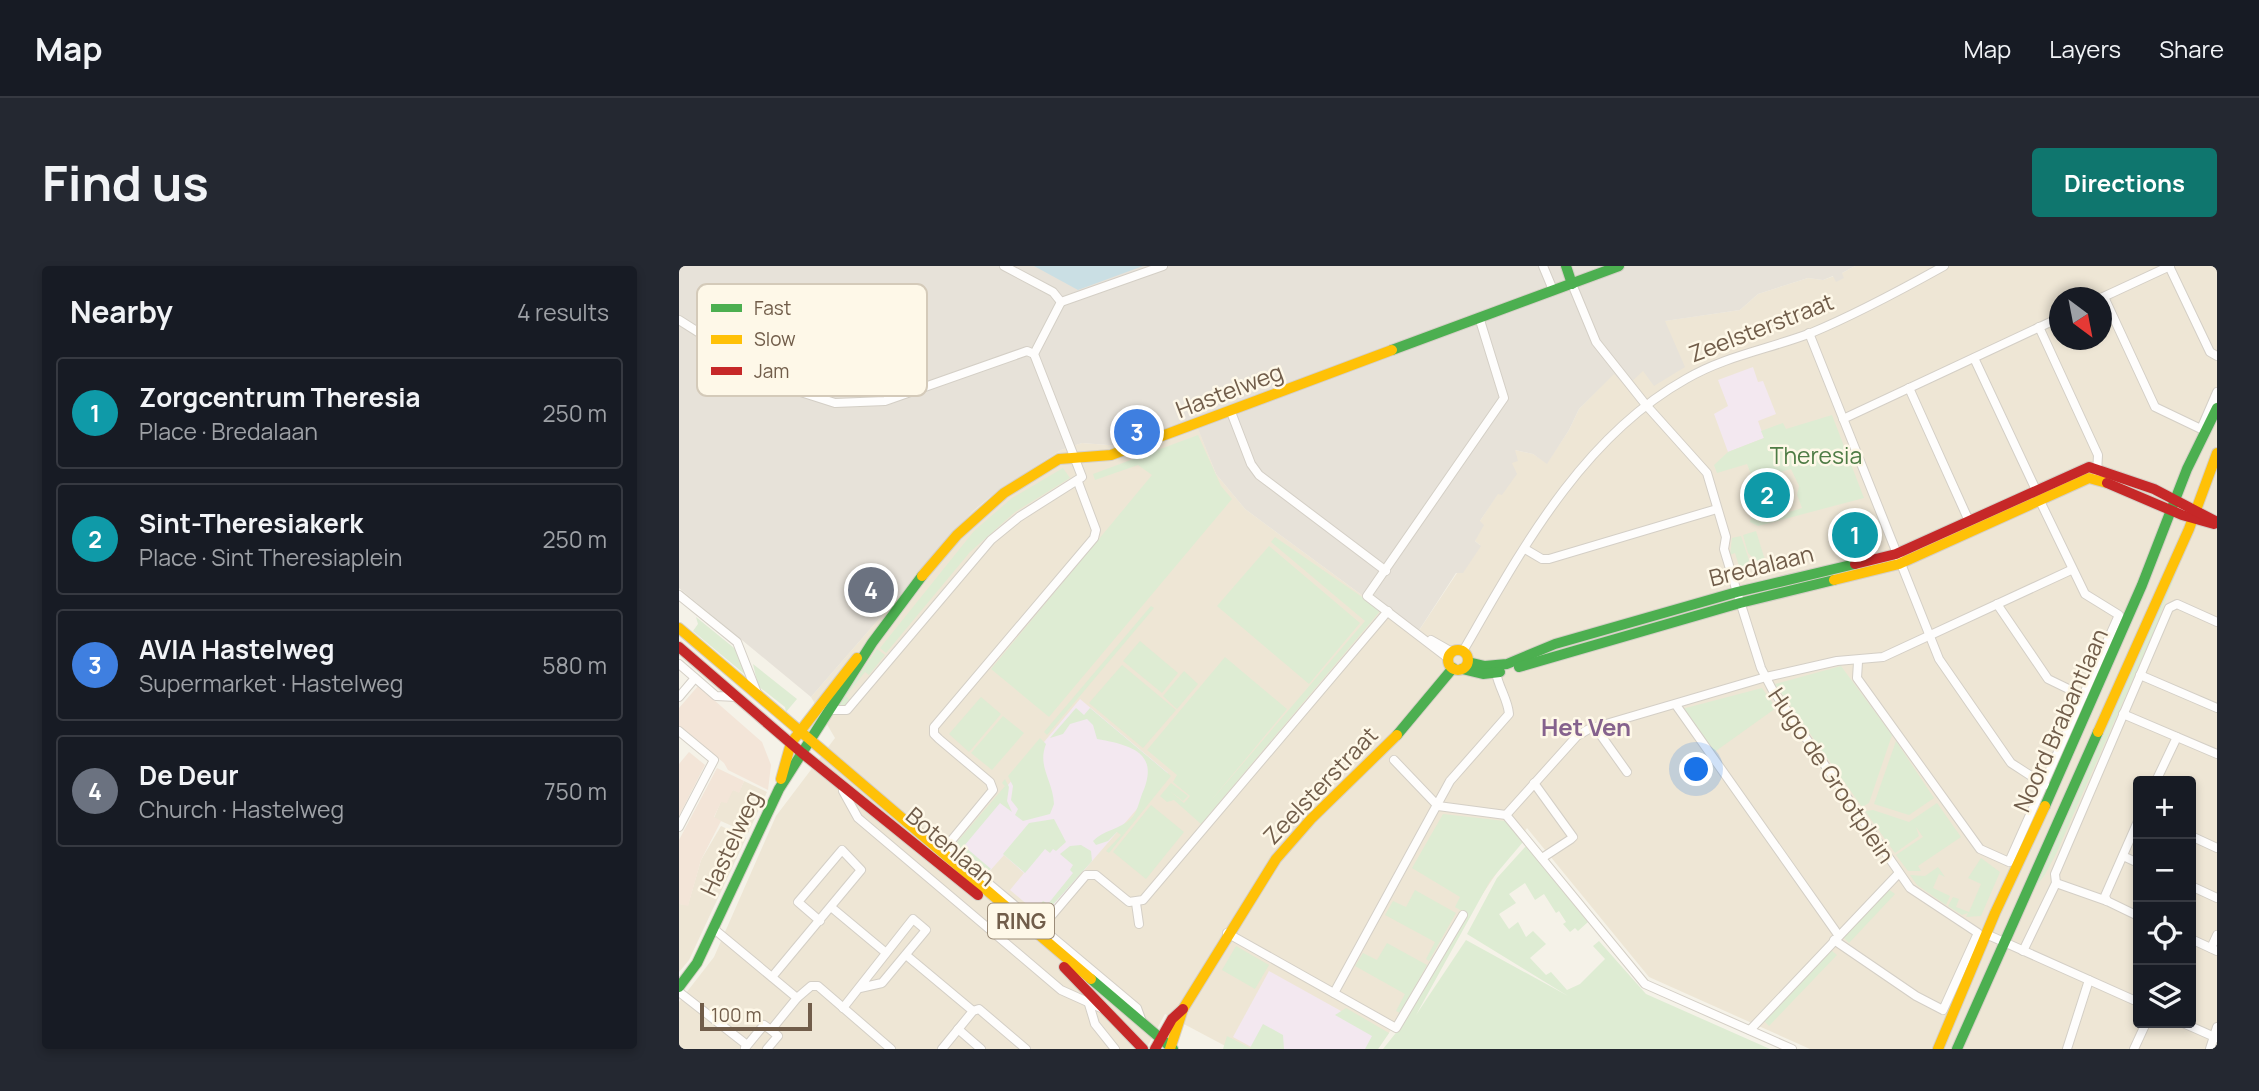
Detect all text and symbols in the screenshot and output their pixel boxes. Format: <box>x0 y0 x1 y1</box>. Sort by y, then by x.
text: Map <box>35 26 103 71</box>
text: Map <box>1964 32 2011 65</box>
text: Layers <box>2049 32 2121 65</box>
text: Share <box>2159 32 2224 65</box>
button: Directions <box>2032 148 2217 217</box>
text: Find us <box>42 149 209 216</box>
legend <box>697 284 927 396</box>
street label: Zeelsterstraat <box>1684 285 1838 369</box>
north arrow <box>2049 287 2112 350</box>
text: Nearby <box>70 291 173 332</box>
text: Fast <box>754 295 791 321</box>
text: 4 results <box>517 296 609 328</box>
text: Slow <box>754 326 796 352</box>
street label: Hastelweg <box>1171 355 1287 425</box>
text: Jam <box>754 358 789 384</box>
text: Zorgcentrum Theresia <box>139 379 421 415</box>
text: 1 <box>90 397 100 429</box>
text: 250 m <box>542 397 607 429</box>
pin: 3 <box>1114 406 1160 458</box>
text: Place · Bredalaan <box>139 415 318 447</box>
park label: Theresia <box>1770 439 1862 471</box>
pin: 2 <box>1744 469 1790 521</box>
text: Sint-Theresiakerk <box>139 505 363 541</box>
pin: 1 <box>1832 509 1878 561</box>
text: 2 <box>88 523 102 555</box>
text: 250 m <box>542 523 607 555</box>
street label: Bredalaan <box>1705 537 1817 593</box>
text: Place · Sint Theresiaplein <box>139 541 402 573</box>
pin: 4 <box>848 564 894 616</box>
street label: Noord Brabantlaan <box>2005 623 2115 817</box>
text: AVIA Hastelweg <box>139 631 335 667</box>
text: 3 <box>88 649 102 681</box>
text: 580 m <box>542 649 607 681</box>
text: Supermarket · Hastelweg <box>139 667 403 699</box>
street label: Hugo de Grootplein <box>1761 681 1903 869</box>
district label: Het Ven <box>1541 710 1631 743</box>
street label: Zeelsterstraat <box>1256 719 1384 851</box>
your location <box>1679 752 1713 786</box>
text: De Deur <box>139 757 239 793</box>
text: 4 <box>88 775 102 807</box>
text: 750 m <box>544 775 607 807</box>
map controls <box>2133 776 2196 1028</box>
button: + <box>2133 776 2196 839</box>
street label: Hastelweg <box>692 785 768 901</box>
text: Church · Hastelweg <box>139 793 344 825</box>
street label: Botenlaan <box>899 799 1003 893</box>
button: − <box>2133 839 2196 902</box>
button: locate <box>2133 902 2196 965</box>
road number: RING <box>988 904 1054 938</box>
button: layers <box>2133 965 2196 1028</box>
scale bar <box>700 1000 812 1032</box>
text: 100 m <box>711 1002 762 1028</box>

